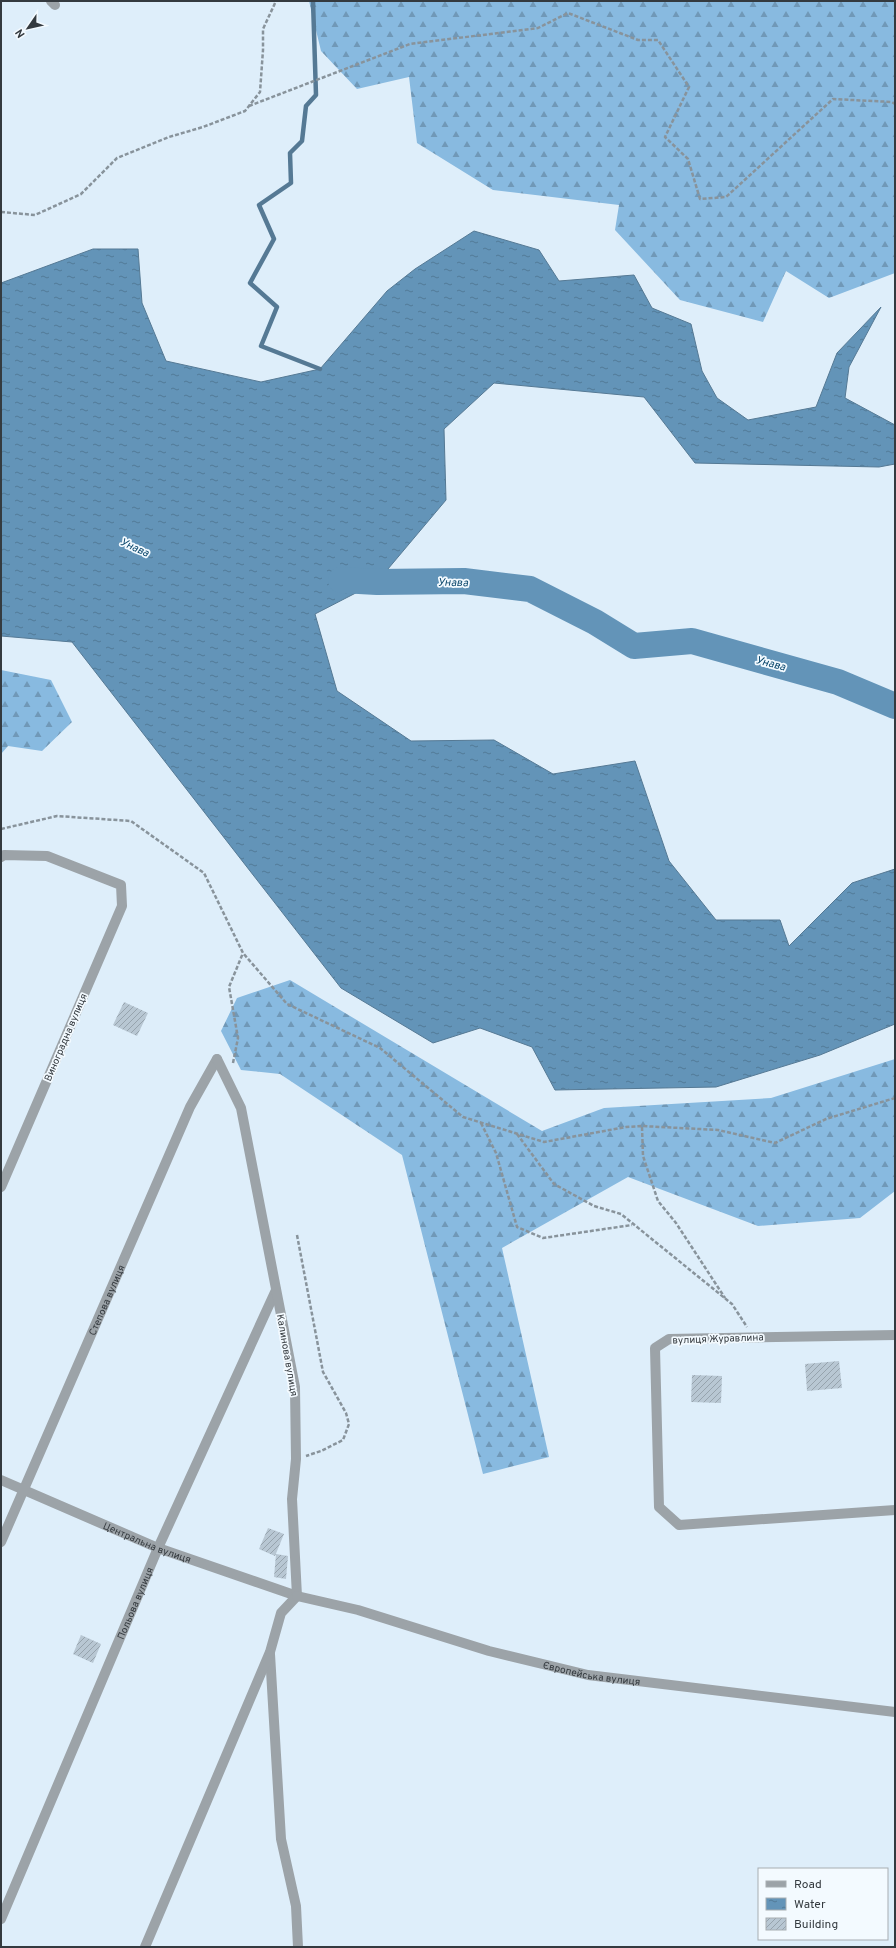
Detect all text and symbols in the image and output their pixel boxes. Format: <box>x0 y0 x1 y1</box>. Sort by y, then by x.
north arrow <box>8 8 48 48</box>
text: N <box>13 26 29 40</box>
water label: Унава <box>118 535 152 561</box>
water label: Унава <box>438 576 469 590</box>
water label: Унава <box>754 653 787 675</box>
street label: Виноградна вулиця <box>42 992 91 1083</box>
street label: Степова вулиця <box>87 1263 129 1338</box>
street label: Калинова вулиця <box>273 1313 300 1397</box>
street label: вулиця Журавлина <box>672 1331 764 1348</box>
street label: Центральна вулиця <box>101 1520 193 1567</box>
street label: Польова вулиця <box>115 1566 157 1642</box>
street label: Європейська вулиця <box>541 1659 641 1689</box>
legend <box>758 1868 888 1940</box>
text: Road <box>794 1877 822 1893</box>
text: Water <box>794 1897 826 1913</box>
text: Building <box>794 1917 838 1933</box>

